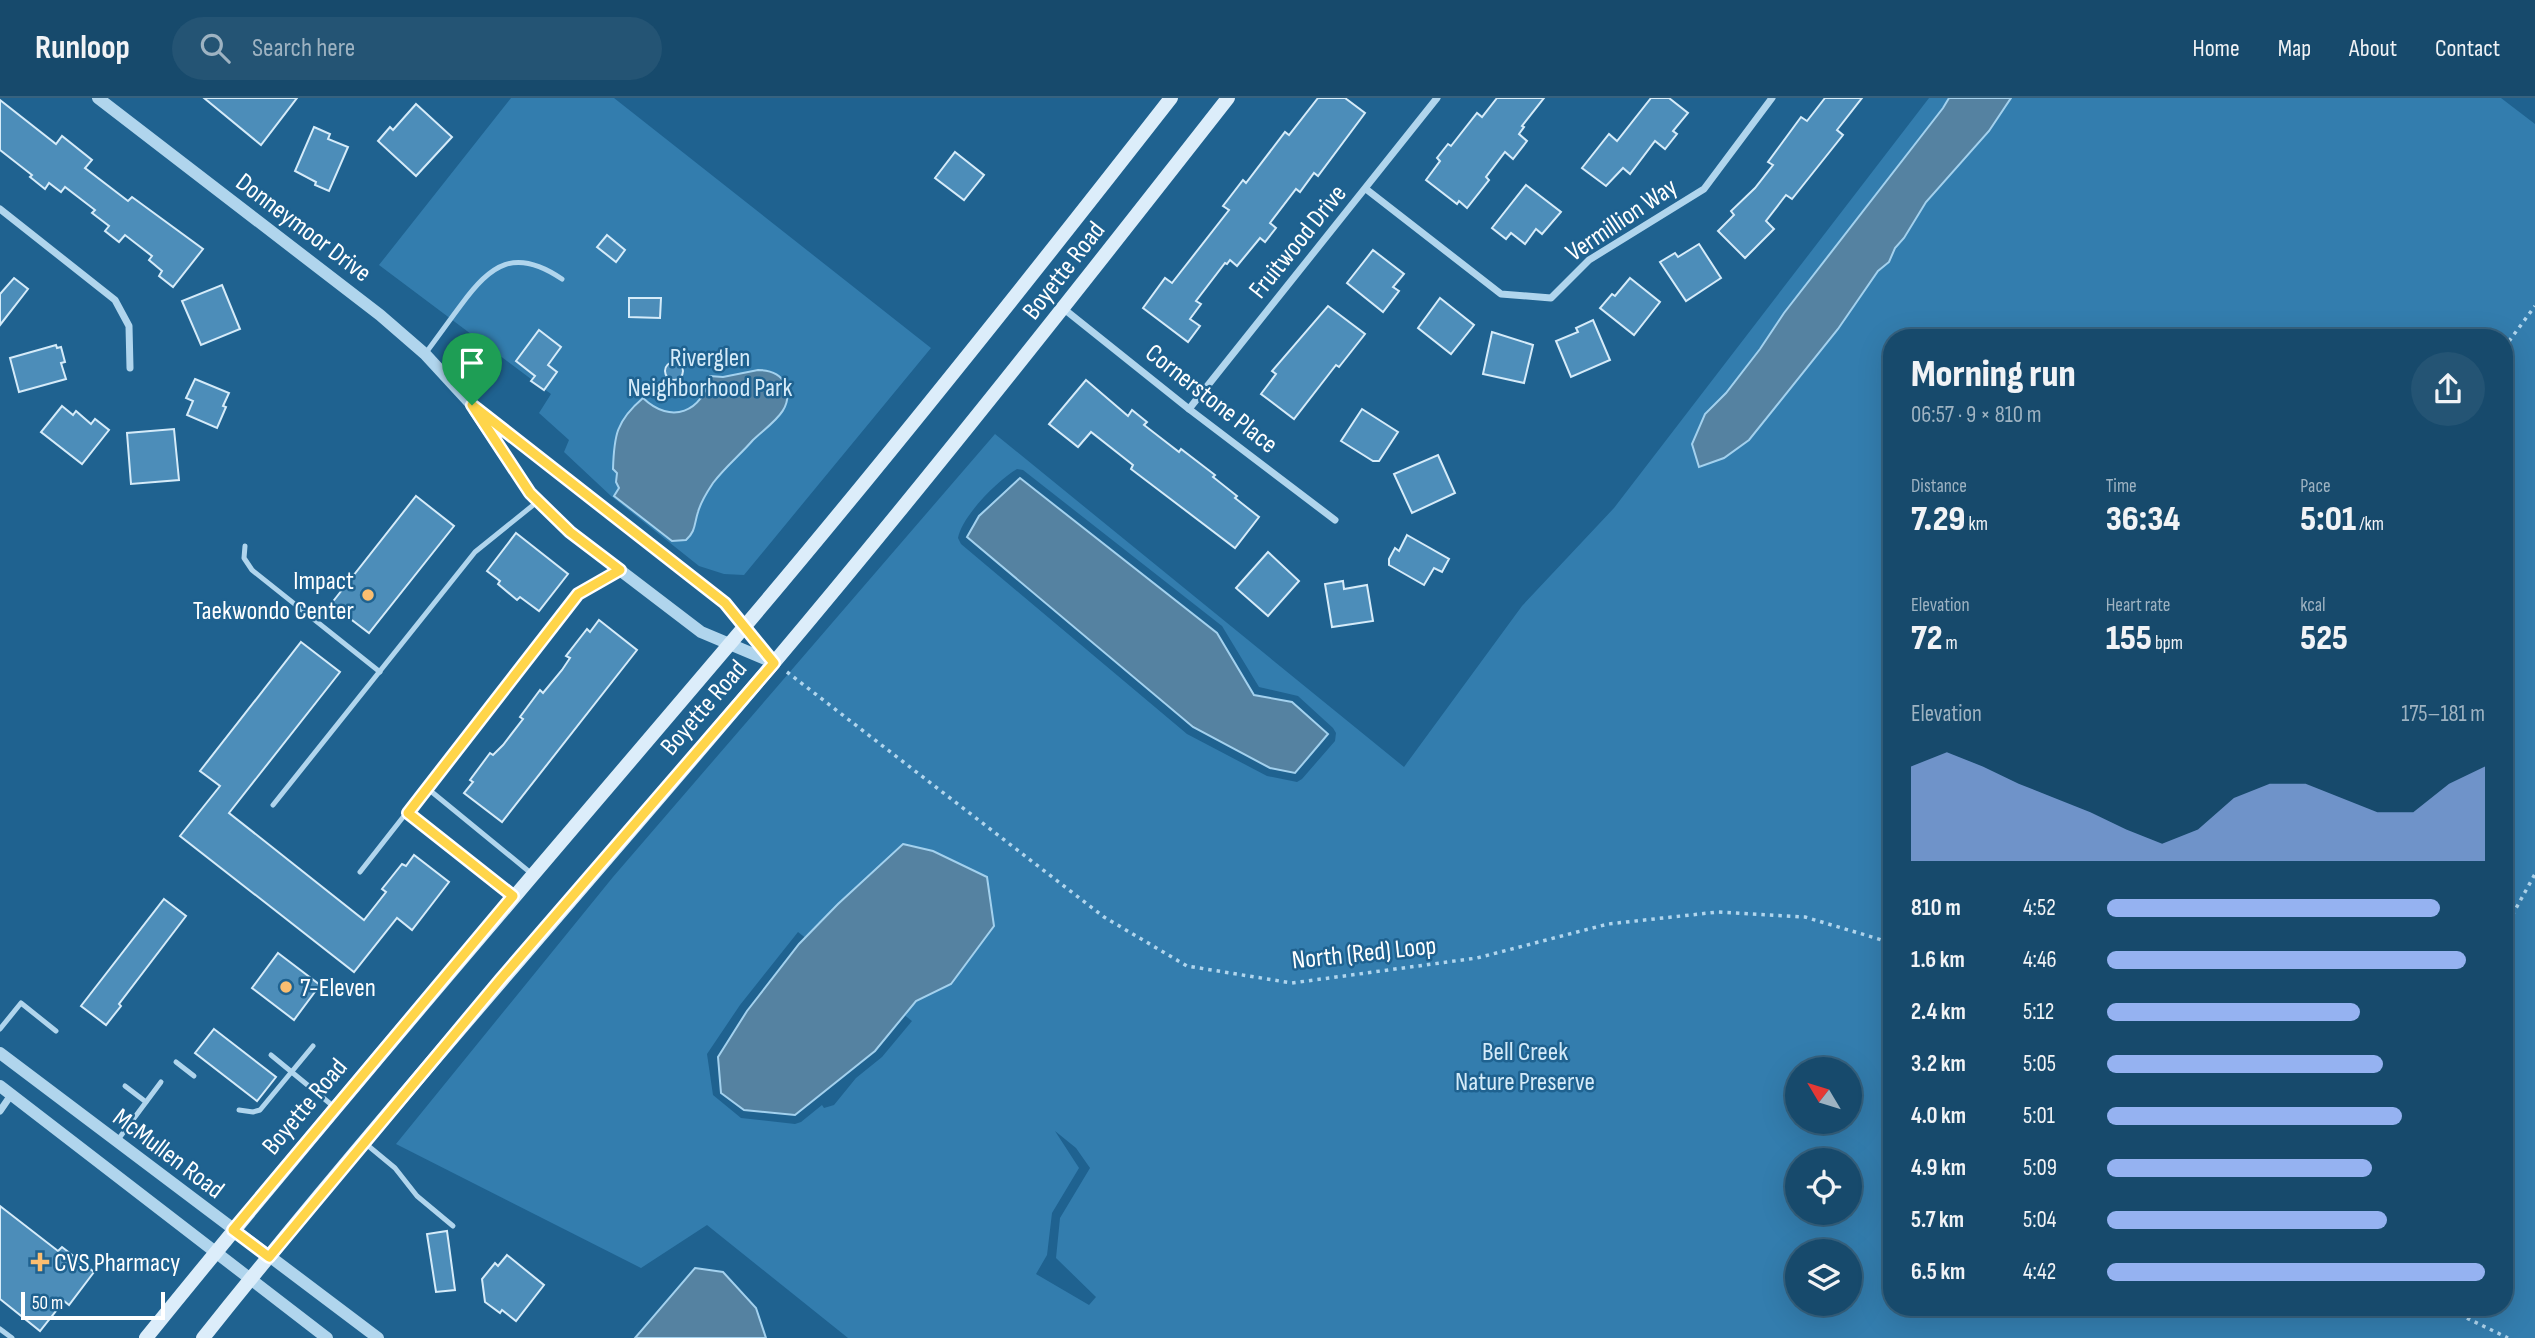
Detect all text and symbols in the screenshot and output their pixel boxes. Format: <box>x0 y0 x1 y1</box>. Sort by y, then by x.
search box <box>172 17 662 80</box>
text: Runloop <box>35 28 130 68</box>
icon: search <box>196 29 234 67</box>
text: Search here <box>252 33 355 64</box>
text: Home <box>2192 34 2240 63</box>
text: Map <box>2278 34 2311 63</box>
text: About <box>2349 34 2397 63</box>
text: Contact <box>2435 34 2500 63</box>
street label: Donneymoor Drive <box>229 167 377 289</box>
street label: Vermillion Way <box>1560 172 1683 269</box>
street label: Fruitwood Drive <box>1243 179 1353 305</box>
street label: Boyette Road <box>1016 216 1112 326</box>
pin <box>442 333 502 405</box>
street label: Cornerstone Place <box>1139 338 1283 460</box>
park label: Riverglen Neighborhood Park <box>628 343 792 404</box>
icon: arrive <box>453 344 491 382</box>
text: Morning run <box>1911 352 2076 397</box>
button: share <box>2411 352 2485 426</box>
text: 06:57 · 9 × 810 m <box>1911 401 2041 429</box>
text: Distance <box>1911 475 1967 498</box>
text: Time <box>2106 475 2137 498</box>
text: Pace <box>2300 475 2331 498</box>
text: 7.29 <box>1911 498 1965 541</box>
text: 36:34 <box>2106 498 2180 541</box>
text: 5:01 <box>2300 498 2356 541</box>
text: km <box>1965 513 1988 536</box>
text: /km <box>2356 513 2384 536</box>
place label: Impact Taekwondo Center <box>193 566 355 627</box>
marker: Impact Taekwondo Center <box>360 587 376 603</box>
text: Elevation <box>1911 594 1970 617</box>
text: Heart rate <box>2106 594 2171 617</box>
text: kcal <box>2300 594 2325 617</box>
text: 72 <box>1911 617 1942 660</box>
text: 155 <box>2106 617 2152 660</box>
text: 525 <box>2300 617 2348 660</box>
text: m <box>1942 632 1958 655</box>
text: bpm <box>2152 632 2183 655</box>
street label: Boyette Road <box>654 654 754 762</box>
text: Elevation <box>1911 700 1982 728</box>
text: 175–181 m <box>2401 700 2485 728</box>
text: 810 m <box>1911 894 1961 922</box>
text: 4:52 <box>2023 894 2056 922</box>
street label: North (Red) Loop <box>1290 930 1438 976</box>
text: 1.6 km <box>1911 946 1965 974</box>
text: 4:46 <box>2023 946 2057 974</box>
place label: 7-Eleven <box>300 973 376 1004</box>
marker: 7-Eleven <box>278 979 294 995</box>
text: 2.4 km <box>1911 998 1966 1026</box>
text: 5:12 <box>2023 998 2054 1026</box>
park label: Bell Creek Nature Preserve <box>1455 1037 1595 1098</box>
text: 3.2 km <box>1911 1050 1966 1078</box>
text: 5:05 <box>2023 1050 2056 1078</box>
street label: Boyette Road <box>256 1053 354 1161</box>
north arrow <box>1785 1057 1862 1134</box>
map controls <box>1785 1057 1862 1316</box>
street label: McMullen Road <box>107 1102 230 1206</box>
text: 4.0 km <box>1911 1102 1966 1130</box>
text: 5:01 <box>2023 1102 2055 1130</box>
button: locate <box>1785 1148 1862 1225</box>
text: 4.9 km <box>1911 1154 1966 1182</box>
text: 5:09 <box>2023 1154 2057 1182</box>
text: 5.7 km <box>1911 1206 1964 1234</box>
text: 5:04 <box>2023 1206 2056 1234</box>
button: layers <box>1785 1239 1862 1316</box>
place label: CVS Pharmacy <box>54 1248 180 1279</box>
marker: CVS Pharmacy <box>32 1254 48 1270</box>
text: 6.5 km <box>1911 1258 1965 1286</box>
text: 4:42 <box>2023 1258 2056 1286</box>
scale bar <box>21 1289 164 1321</box>
text: 50 m <box>32 1292 63 1315</box>

